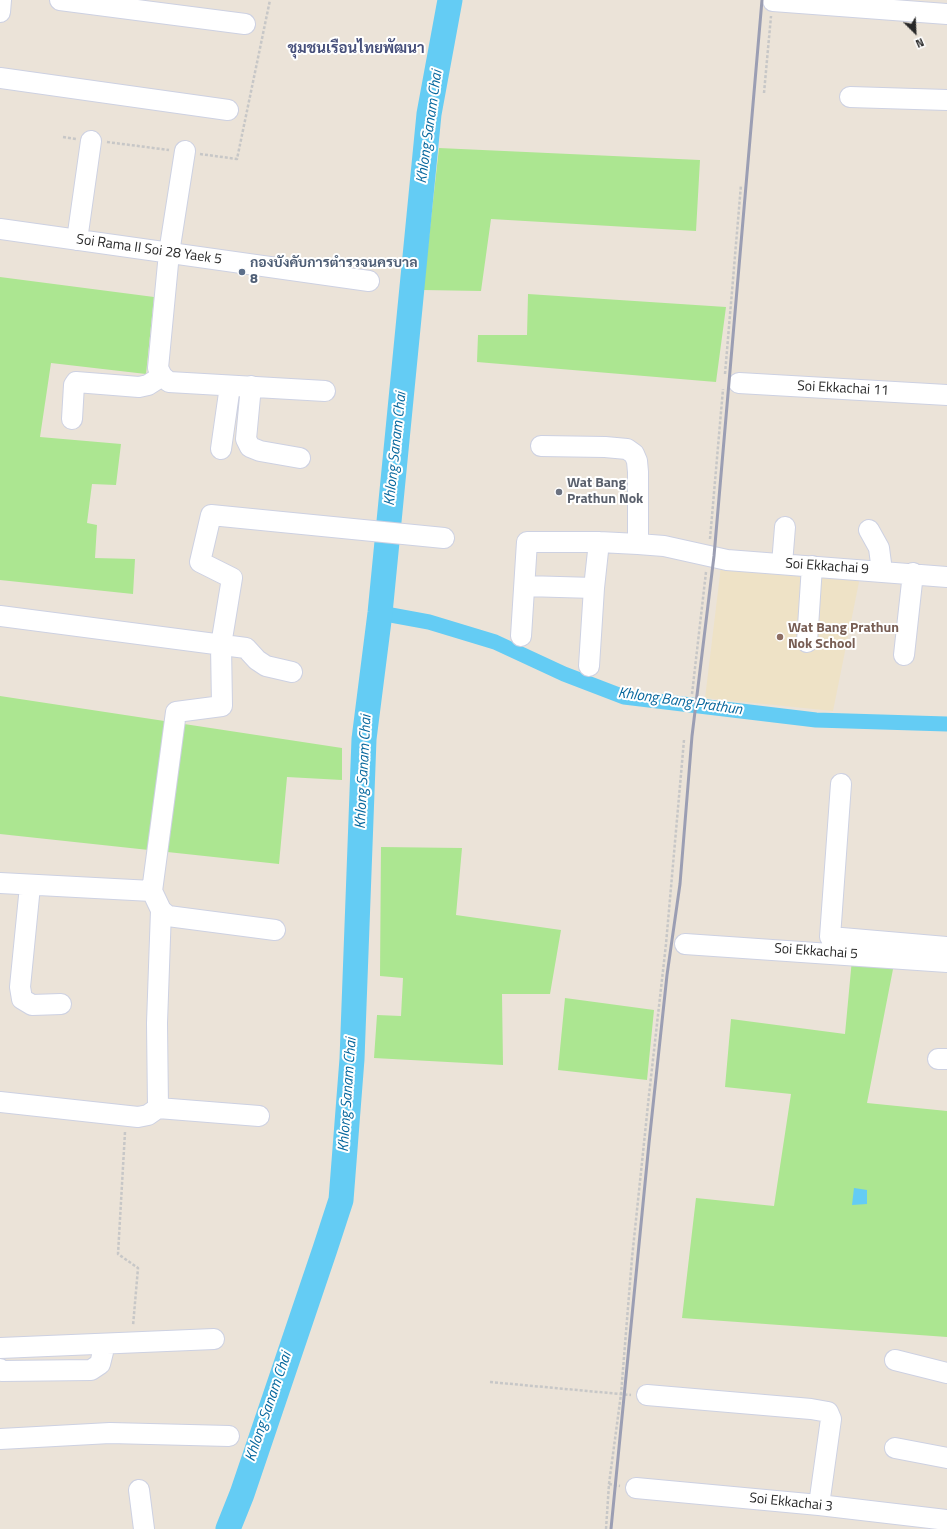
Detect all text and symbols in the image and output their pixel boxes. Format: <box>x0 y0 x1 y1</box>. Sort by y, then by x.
north arrow <box>895 12 935 52</box>
text: N <box>913 34 927 52</box>
district label: ชุมชนเรือนไทยพัฒนา <box>287 40 425 58</box>
water label: Khlong Sanam Chai <box>413 69 447 185</box>
street label: Soi Rama II Soi 28 Yaek 5 <box>75 231 223 269</box>
place label: กองบังคับการตำรวจนครบาล 8 <box>250 256 418 288</box>
marker: กองบังคับการตำรวจนครบาล 8 <box>237 267 247 277</box>
street label: Soi Ekkachai 11 <box>797 378 889 400</box>
water label: Khlong Sanam Chai <box>381 391 411 507</box>
place label: Wat Bang Prathun Nok <box>567 476 643 508</box>
marker: Wat Bang Prathun Nok <box>554 487 564 497</box>
street label: Soi Ekkachai 9 <box>785 556 869 578</box>
place label: Wat Bang Prathun Nok School <box>788 621 899 654</box>
marker: Wat Bang Prathun Nok School <box>775 632 785 642</box>
water label: Khlong Bang Prathun <box>617 684 743 720</box>
water label: Khlong Sanam Chai <box>352 714 376 830</box>
street label: Soi Ekkachai 5 <box>774 941 858 963</box>
water label: Khlong Sanam Chai <box>335 1037 361 1153</box>
water label: Khlong Sanam Chai <box>242 1350 296 1464</box>
street label: Soi Ekkachai 3 <box>748 1490 834 1516</box>

